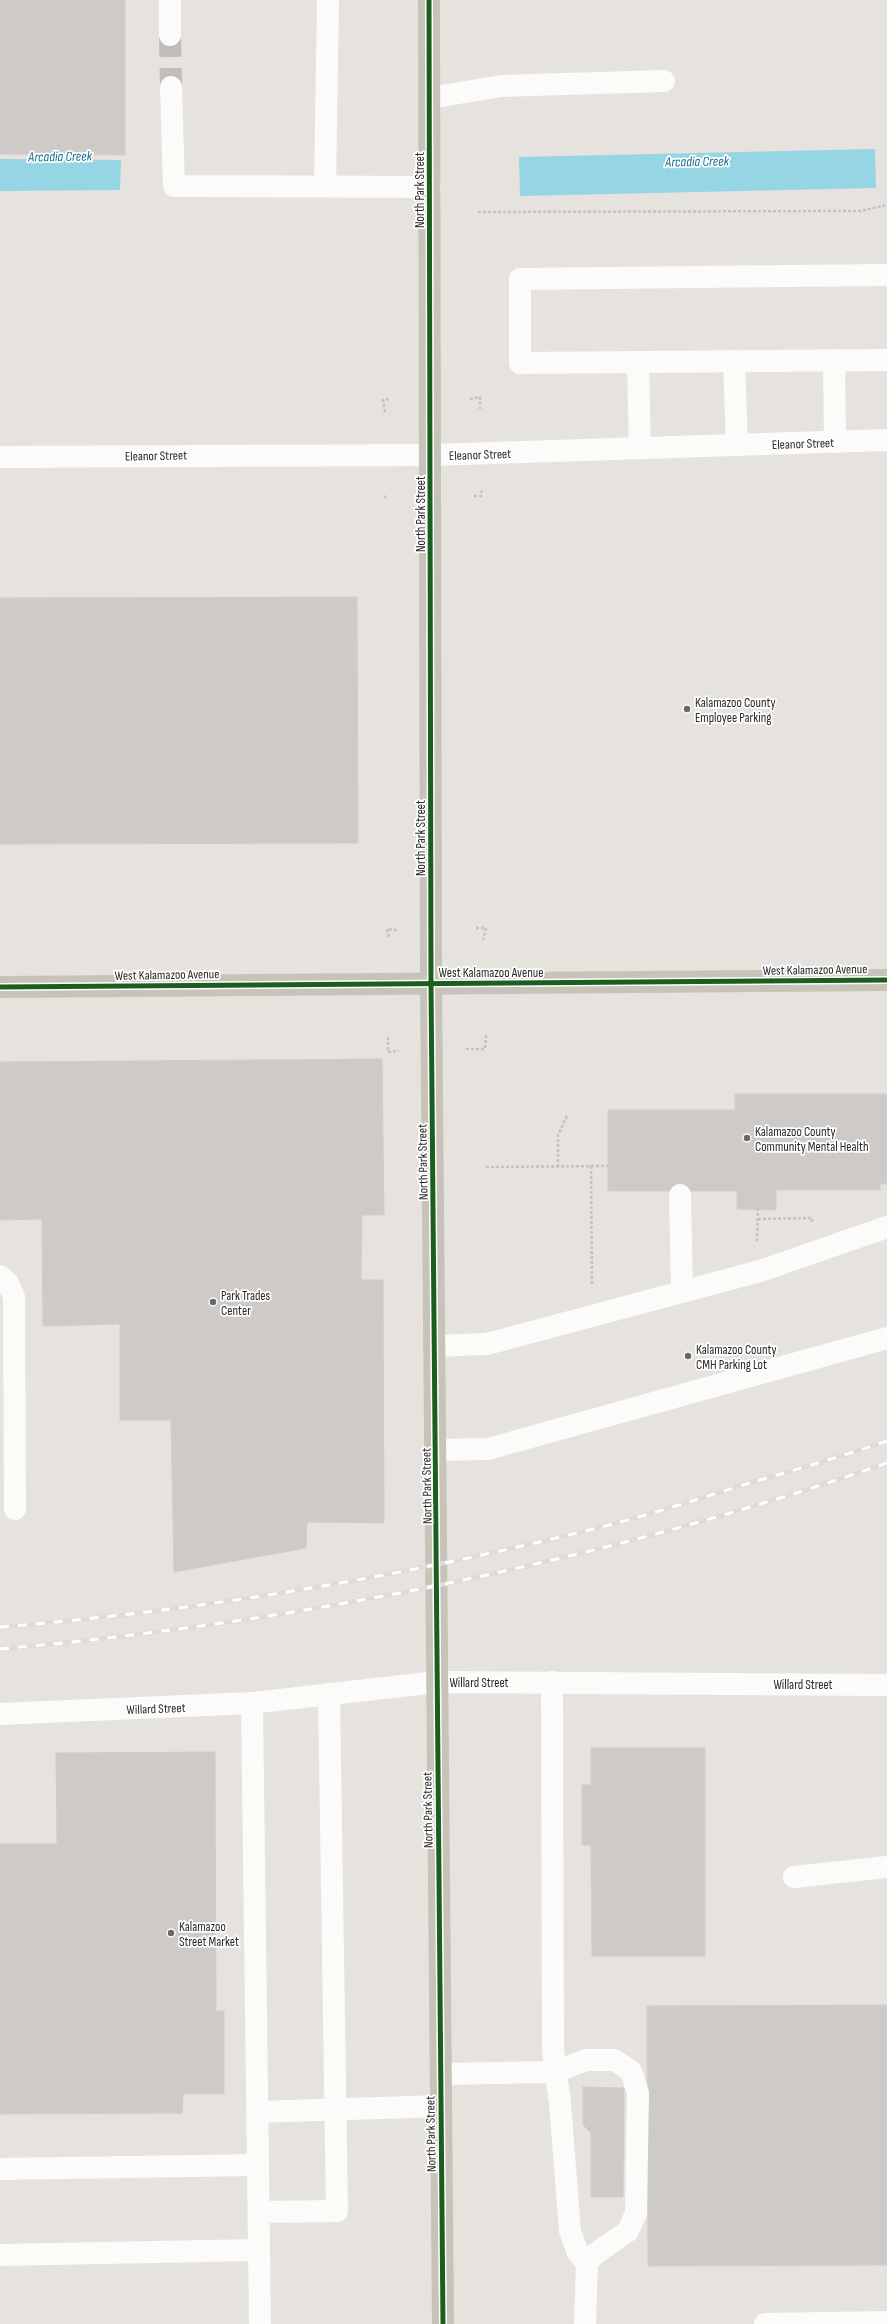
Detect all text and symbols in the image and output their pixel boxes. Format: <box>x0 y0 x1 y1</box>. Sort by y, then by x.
water label: Arcadia Creek <box>27 147 93 166</box>
street label: North Park Street <box>412 152 428 228</box>
water label: Arcadia Creek <box>664 152 730 171</box>
street label: Eleanor Street <box>772 435 834 453</box>
street label: Eleanor Street <box>449 446 511 464</box>
street label: Eleanor Street <box>125 447 187 465</box>
street label: North Park Street <box>413 476 429 552</box>
place label: Kalamazoo County Employee Parking <box>695 695 776 726</box>
marker: Kalamazoo County Employee Parking <box>682 704 692 714</box>
street label: North Park Street <box>413 800 429 876</box>
street label: West Kalamazoo Avenue <box>762 961 868 979</box>
street label: West Kalamazoo Avenue <box>439 965 543 981</box>
street label: West Kalamazoo Avenue <box>114 966 220 984</box>
street label: North Park Street <box>414 1124 432 1200</box>
place label: Kalamazoo County Community Mental Health <box>755 1124 869 1155</box>
marker: Kalamazoo County Community Mental Health <box>742 1133 752 1143</box>
place label: Park Trades Center <box>221 1288 271 1319</box>
marker: Park Trades Center <box>208 1297 218 1307</box>
place label: Kalamazoo County CMH Parking Lot <box>696 1342 777 1373</box>
marker: Kalamazoo County CMH Parking Lot <box>683 1351 693 1361</box>
street label: North Park Street <box>418 1448 436 1524</box>
street label: Willard Street <box>449 1675 509 1691</box>
street label: Willard Street <box>773 1677 833 1693</box>
street label: Willard Street <box>126 1700 186 1718</box>
street label: North Park Street <box>419 1772 437 1848</box>
place label: Kalamazoo Street Market <box>179 1919 239 1950</box>
marker: Kalamazoo Street Market <box>166 1928 176 1938</box>
street label: North Park Street <box>422 2096 440 2172</box>

